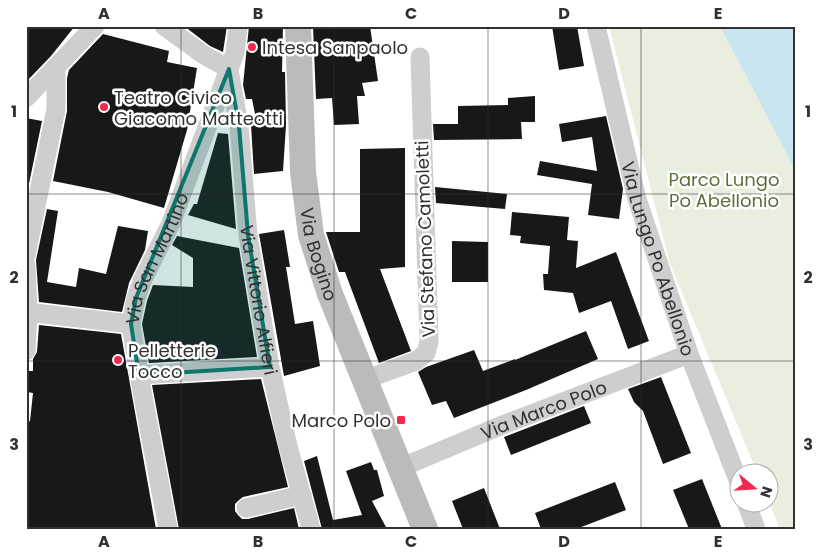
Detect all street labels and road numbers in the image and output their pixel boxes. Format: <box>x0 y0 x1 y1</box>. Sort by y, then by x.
street label: Via Stefano Camoletti <box>409 140 441 338</box>
street label: Via Lungo Po Abellonio <box>616 159 701 359</box>
street label: Via San Martino <box>119 189 194 326</box>
street label: Via Bogino <box>295 206 344 305</box>
street label: Via Vittorio Alfieri <box>235 224 284 377</box>
street label: Via Marco Polo <box>477 374 610 445</box>

